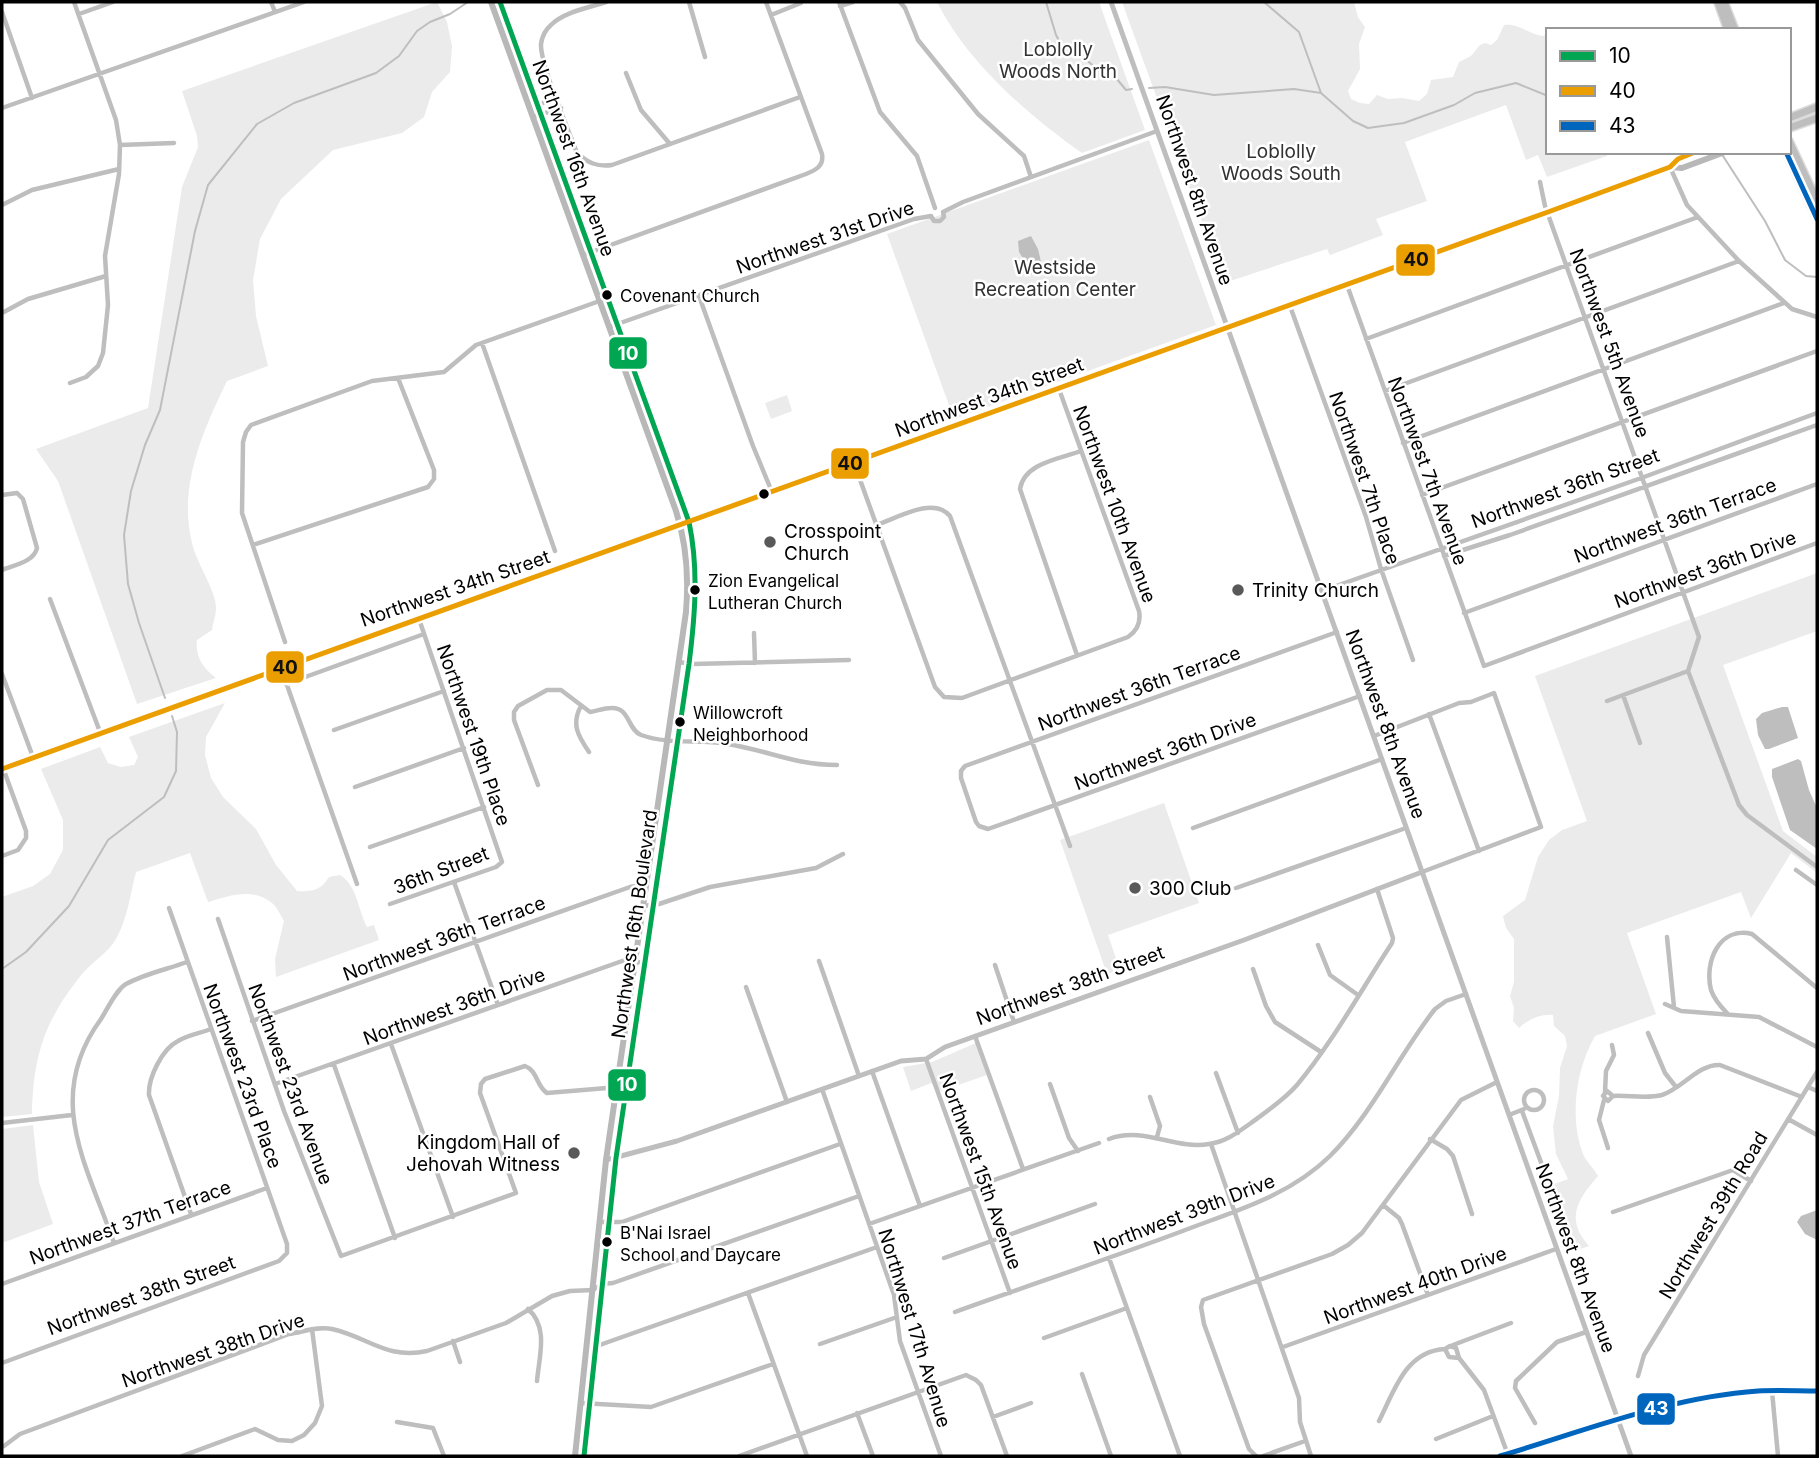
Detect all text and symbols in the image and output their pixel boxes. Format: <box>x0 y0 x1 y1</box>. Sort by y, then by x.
legend <box>1546 28 1791 154</box>
park label: Loblolly Woods North <box>999 38 1117 83</box>
text: 10 <box>1609 43 1631 68</box>
street label: Northwest 16th Avenue <box>527 57 620 260</box>
text: 40 <box>1609 78 1636 103</box>
street label: Northwest 8th Avenue <box>1151 92 1238 288</box>
text: 43 <box>1609 113 1636 138</box>
park label: Loblolly Woods South <box>1221 140 1341 185</box>
street label: Northwest 31st Drive <box>733 196 917 279</box>
line badge: 40 <box>1395 243 1436 277</box>
street label: Northwest 5th Avenue <box>1565 245 1654 441</box>
text: 40 <box>1403 248 1429 271</box>
park label: Westside Recreation Center <box>974 256 1136 301</box>
place label: Covenant Church <box>620 286 760 306</box>
marker: Covenant Church <box>600 288 614 302</box>
line badge: 10 <box>608 336 648 370</box>
text: 10 <box>617 342 639 365</box>
street label: Northwest 34th Street <box>892 353 1087 442</box>
street label: Northwest 7th Avenue <box>1383 374 1472 569</box>
street label: Northwest 7th Place <box>1324 389 1405 568</box>
street label: Northwest 10th Avenue <box>1068 403 1161 606</box>
street label: Northwest 36th Street <box>1468 444 1662 533</box>
line badge: 40 <box>830 447 870 480</box>
text: 40 <box>837 452 863 475</box>
street label: Northwest 36th Terrace <box>1571 473 1780 568</box>
unlabelled marker <box>757 487 771 501</box>
place label: Crosspoint Church <box>784 520 881 565</box>
street label: Northwest 36th Drive <box>1611 526 1799 613</box>
marker: Crosspoint Church <box>762 534 778 550</box>
street label: Northwest 34th Street <box>357 545 553 632</box>
place label: Zion Evangelical Lutheran Church <box>708 571 842 613</box>
place label: Trinity Church <box>1252 579 1379 602</box>
marker: Trinity Church <box>1230 582 1246 598</box>
marker: Zion Evangelical Lutheran Church <box>688 583 702 597</box>
street label: Northwest 8th Avenue <box>1341 626 1431 822</box>
street label: Northwest 19th Place <box>432 641 515 829</box>
street label: Northwest 36th Terrace <box>1035 641 1244 736</box>
line badge: 40 <box>265 650 305 684</box>
text: 40 <box>272 656 298 679</box>
place label: Willowcroft Neighborhood <box>693 703 808 745</box>
street label: Northwest 36th Drive <box>1071 708 1259 795</box>
marker: Willowcroft Neighborhood <box>673 715 687 729</box>
street label: Northwest 16th Boulevard <box>607 808 662 1040</box>
street label: 36th Street <box>390 842 492 899</box>
place label: 300 Club <box>1149 877 1231 900</box>
marker: 300 Club <box>1127 880 1143 896</box>
street label: Northwest 36th Terrace <box>340 891 549 986</box>
street label: Northwest 38th Street <box>973 941 1167 1030</box>
street label: Northwest 36th Drive <box>360 963 548 1050</box>
street label: Northwest 23rd Avenue <box>243 980 338 1188</box>
street label: Northwest 23rd Place <box>198 981 287 1172</box>
line badge: 10 <box>607 1068 647 1102</box>
street label: Northwest 15th Avenue <box>934 1070 1027 1273</box>
text: 10 <box>616 1073 638 1096</box>
street label: Northwest 39th Road <box>1654 1128 1772 1303</box>
place label: Kingdom Hall of Jehovah Witness <box>406 1131 560 1176</box>
marker: Kingdom Hall of Jehovah Witness <box>566 1145 582 1161</box>
street label: Northwest 8th Avenue <box>1531 1160 1621 1356</box>
street label: Northwest 39th Drive <box>1090 1169 1278 1260</box>
street label: Northwest 37th Terrace <box>26 1175 234 1270</box>
place label: B'Nai Israel School and Daycare <box>620 1223 781 1265</box>
street label: Northwest 17th Avenue <box>873 1226 956 1430</box>
marker: B'Nai Israel School and Daycare <box>600 1235 614 1249</box>
street label: Northwest 40th Drive <box>1321 1242 1510 1329</box>
street label: Northwest 38th Street <box>44 1251 238 1340</box>
street label: Northwest 38th Drive <box>119 1308 308 1393</box>
line badge: 43 <box>1636 1392 1676 1426</box>
text: 43 <box>1643 1397 1669 1420</box>

